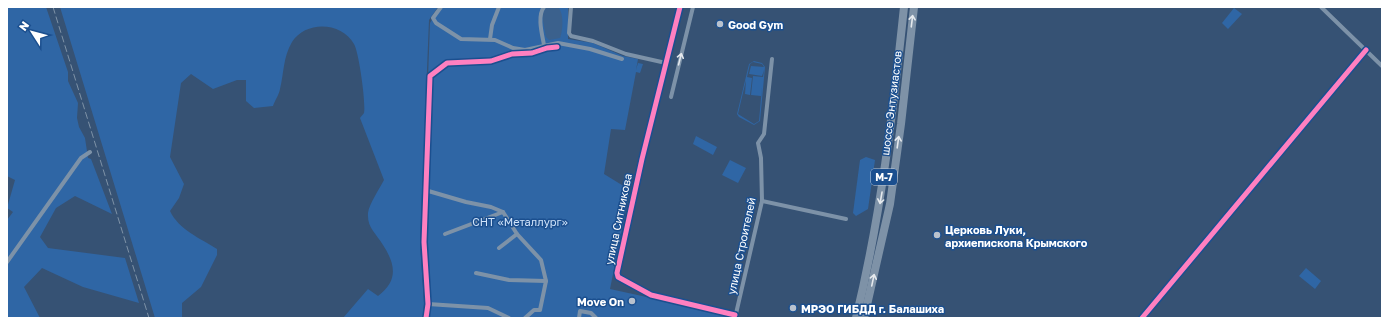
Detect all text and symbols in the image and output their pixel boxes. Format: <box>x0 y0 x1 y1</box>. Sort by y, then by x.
north arrow <box>12 12 52 52</box>
one-way arrow <box>908 15 916 28</box>
place label: Good Gym <box>728 18 783 31</box>
text: N <box>16 19 31 33</box>
marker: Good Gym <box>715 19 725 29</box>
street label: шоссе Энтузиастов <box>878 50 904 156</box>
one-way arrow <box>677 53 685 66</box>
one-way arrow <box>894 136 902 149</box>
road number: М-7 <box>871 169 897 185</box>
street label: улица Ситникова <box>602 172 634 266</box>
one-way arrow <box>877 191 885 204</box>
street label: улица Строителей <box>724 196 758 296</box>
park label: СНТ «Металлург» <box>472 215 568 228</box>
place label: Церковь Луки, архиепископа Крымского <box>945 223 1088 249</box>
marker: Церковь Луки, архиепископа Крымского <box>932 230 942 240</box>
one-way arrow <box>869 274 877 287</box>
place label: Move On <box>577 295 624 308</box>
marker: Move On <box>627 296 637 306</box>
place label: МРЭО ГИБДД г. Балашиха <box>801 302 944 315</box>
marker: МРЭО ГИБДД г. Балашиха <box>788 303 798 313</box>

